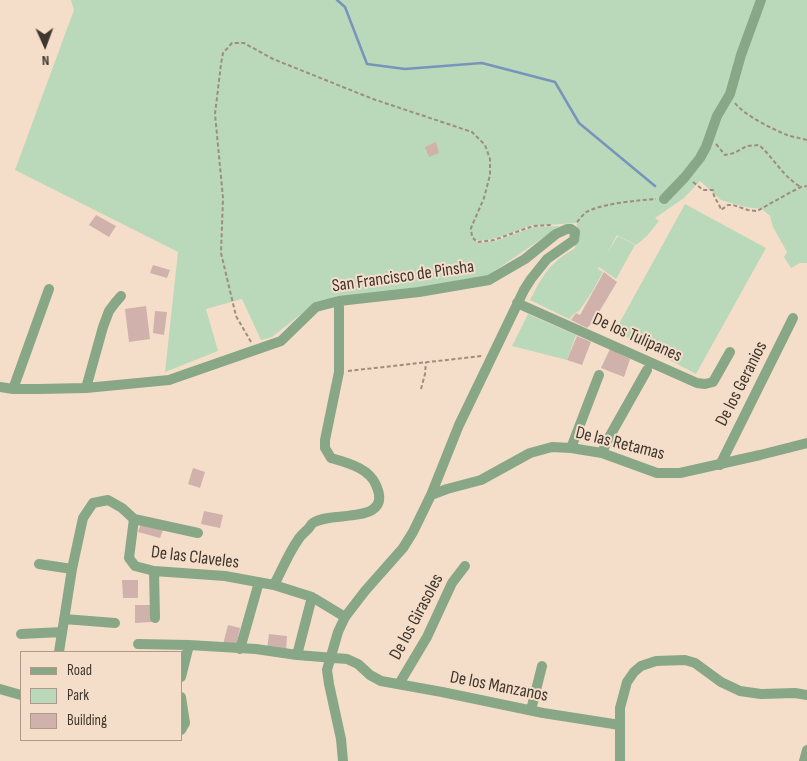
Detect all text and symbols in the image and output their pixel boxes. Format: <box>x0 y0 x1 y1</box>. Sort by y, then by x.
north arrow <box>20 20 70 70</box>
text: N <box>42 52 50 69</box>
street label: San Francisco de Pinsha <box>331 256 475 298</box>
street label: De los Tulipanes <box>589 309 685 367</box>
street label: De los Geranios <box>711 338 773 430</box>
street label: De las Retamas <box>573 422 667 466</box>
street label: De las Claveles <box>150 542 240 574</box>
street label: De los Girasoles <box>385 570 449 664</box>
legend <box>20 651 182 741</box>
text: Road <box>67 661 92 680</box>
street label: De los Manzanos <box>448 667 550 707</box>
text: Park <box>67 686 89 705</box>
text: Building <box>67 711 107 730</box>

